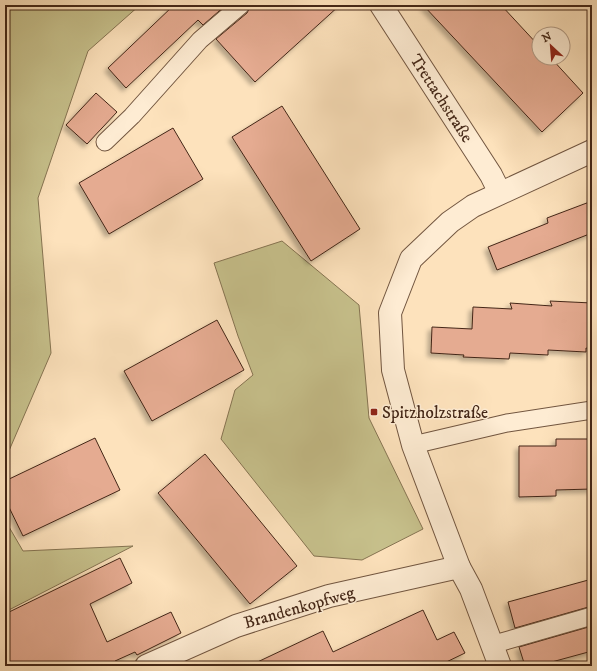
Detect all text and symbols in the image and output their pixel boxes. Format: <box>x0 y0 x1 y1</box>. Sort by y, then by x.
north arrow <box>531 26 571 66</box>
text: N <box>540 30 554 46</box>
street label: Trettachstraße <box>404 50 478 147</box>
place label: Spitzholzstraße <box>382 402 488 424</box>
marker: Spitzholzstraße <box>369 407 379 417</box>
street label: Brandenkopfweg <box>241 581 358 634</box>

